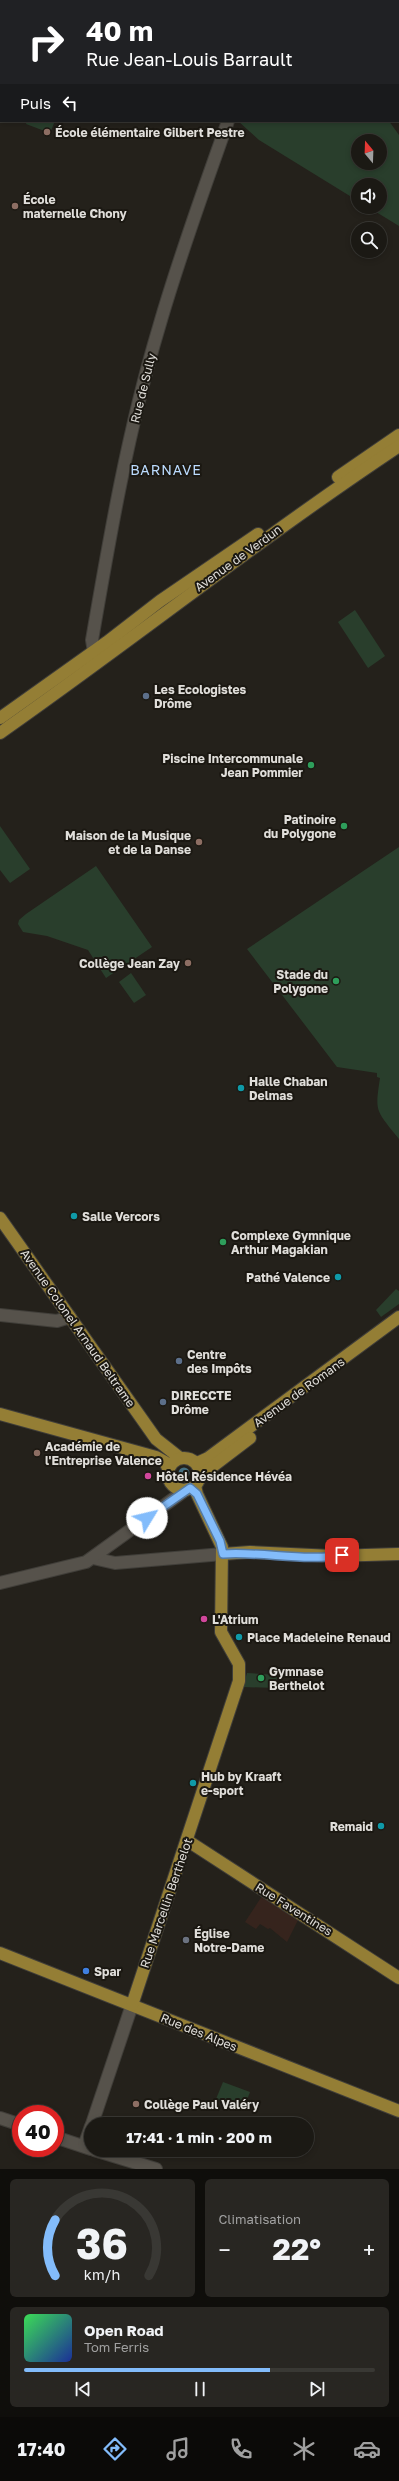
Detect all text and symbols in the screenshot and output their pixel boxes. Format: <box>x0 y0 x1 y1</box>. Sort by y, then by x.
text: 40 m <box>86 14 153 47</box>
icon: right <box>20 16 72 68</box>
text: Rue Jean-Louis Barrault <box>86 48 293 70</box>
icon: left <box>59 92 81 114</box>
text: Puis <box>20 94 51 112</box>
place label: École élémentaire Gilbert Pestre <box>55 125 245 140</box>
marker: École élémentaire Gilbert Pestre <box>42 127 52 137</box>
north arrow <box>351 134 387 170</box>
map controls <box>351 134 387 258</box>
button: sound <box>351 178 387 214</box>
place label: École maternelle Chony <box>23 192 127 221</box>
marker: École maternelle Chony <box>10 201 20 211</box>
button: search <box>351 222 387 258</box>
street label: Rue de Sully <box>127 351 159 425</box>
district label: BARNAVE <box>130 461 202 478</box>
street label: Avenue de Verdun <box>192 521 284 595</box>
place label: Les Ecologistes Drôme <box>154 682 247 711</box>
marker: Les Ecologistes Drôme <box>141 691 151 701</box>
place label: Piscine Intercommunale Jean Pommier <box>162 751 303 780</box>
marker: Piscine Intercommunale Jean Pommier <box>306 760 316 770</box>
place label: Patinoire du Polygone <box>264 812 336 841</box>
marker: Patinoire du Polygone <box>339 821 349 831</box>
place label: Maison de la Musique et de la Danse <box>65 828 191 857</box>
marker: Maison de la Musique et de la Danse <box>194 837 204 847</box>
place label: Collège Jean Zay <box>79 956 181 971</box>
marker: Collège Jean Zay <box>183 958 193 968</box>
place label: Stade du Polygone <box>273 967 328 996</box>
marker: Stade du Polygone <box>331 976 341 986</box>
place label: Halle Chaban Delmas <box>249 1074 327 1103</box>
marker: Halle Chaban Delmas <box>236 1083 246 1093</box>
place label: Salle Vercors <box>82 1209 160 1224</box>
marker: Salle Vercors <box>69 1211 79 1221</box>
place label: Complexe Gymnique Arthur Magakian <box>231 1228 351 1257</box>
marker: Complexe Gymnique Arthur Magakian <box>218 1237 228 1247</box>
street label: Avenue Colonel Arnaud Beltrame <box>17 1246 139 1410</box>
place label: Pathé Valence <box>246 1270 330 1285</box>
marker: Pathé Valence <box>333 1272 343 1282</box>
place label: Centre des Impôts <box>187 1347 252 1376</box>
street label: Avenue de Romans <box>250 1354 348 1430</box>
marker: Centre des Impôts <box>174 1356 184 1366</box>
place label: DIRECCTE Drôme <box>171 1388 232 1417</box>
marker: DIRECCTE Drôme <box>158 1397 168 1407</box>
place label: Académie de l'Entreprise Valence <box>45 1439 162 1468</box>
marker: Académie de l'Entreprise Valence <box>32 1448 42 1458</box>
place label: Hôtel Résidence Hévéa <box>156 1469 292 1484</box>
marker: Hôtel Résidence Hévéa <box>143 1471 153 1481</box>
position arrow <box>126 1497 168 1539</box>
pin <box>325 1538 359 1572</box>
icon: arrive <box>331 1544 353 1566</box>
place label: L'Atrium <box>212 1612 258 1627</box>
marker: L'Atrium <box>199 1614 209 1624</box>
place label: Place Madeleine Renaud <box>247 1630 391 1645</box>
marker: Place Madeleine Renaud <box>234 1632 244 1642</box>
place label: Gymnase Berthelot <box>269 1664 325 1693</box>
marker: Gymnase Berthelot <box>256 1673 266 1683</box>
place label: Hub by Kraaft e-sport <box>201 1769 282 1798</box>
marker: Hub by Kraaft e-sport <box>188 1778 198 1788</box>
place label: Remaid <box>330 1819 373 1834</box>
marker: Remaid <box>376 1821 386 1831</box>
street label: Rue Marcellin Berthelot <box>137 1836 195 1970</box>
street label: Rue Faventines <box>253 1879 335 1939</box>
place label: Église Notre-Dame <box>194 1926 264 1955</box>
marker: Église Notre-Dame <box>181 1935 191 1945</box>
place label: Spar <box>94 1964 121 1979</box>
marker: Spar <box>81 1966 91 1976</box>
street label: Rue des Alpes <box>159 2010 239 2054</box>
place label: Collège Paul Valéry <box>144 2097 260 2112</box>
marker: Collège Paul Valéry <box>131 2099 141 2109</box>
speed limit sign: 40 <box>12 2105 64 2157</box>
text: 17:41 · 1 min · 200 m <box>126 2128 272 2146</box>
text: Climatisation <box>219 2211 301 2227</box>
text: 36 <box>76 2218 128 2268</box>
text: 22° <box>273 2231 321 2267</box>
text: − <box>219 2236 231 2263</box>
text: + <box>363 2236 375 2263</box>
text: km/h <box>84 2266 120 2283</box>
text: Open Road <box>84 2321 164 2339</box>
text: Tom Ferris <box>84 2339 149 2355</box>
icon: previous <box>72 2378 94 2400</box>
icon: pause <box>189 2378 211 2400</box>
icon: next <box>306 2378 328 2400</box>
icon: directions <box>101 2435 129 2463</box>
icon: music <box>164 2435 192 2463</box>
icon: phone <box>227 2435 255 2463</box>
icon: climate <box>290 2435 318 2463</box>
icon: car <box>353 2435 381 2463</box>
text: 17:40 <box>18 2438 65 2460</box>

